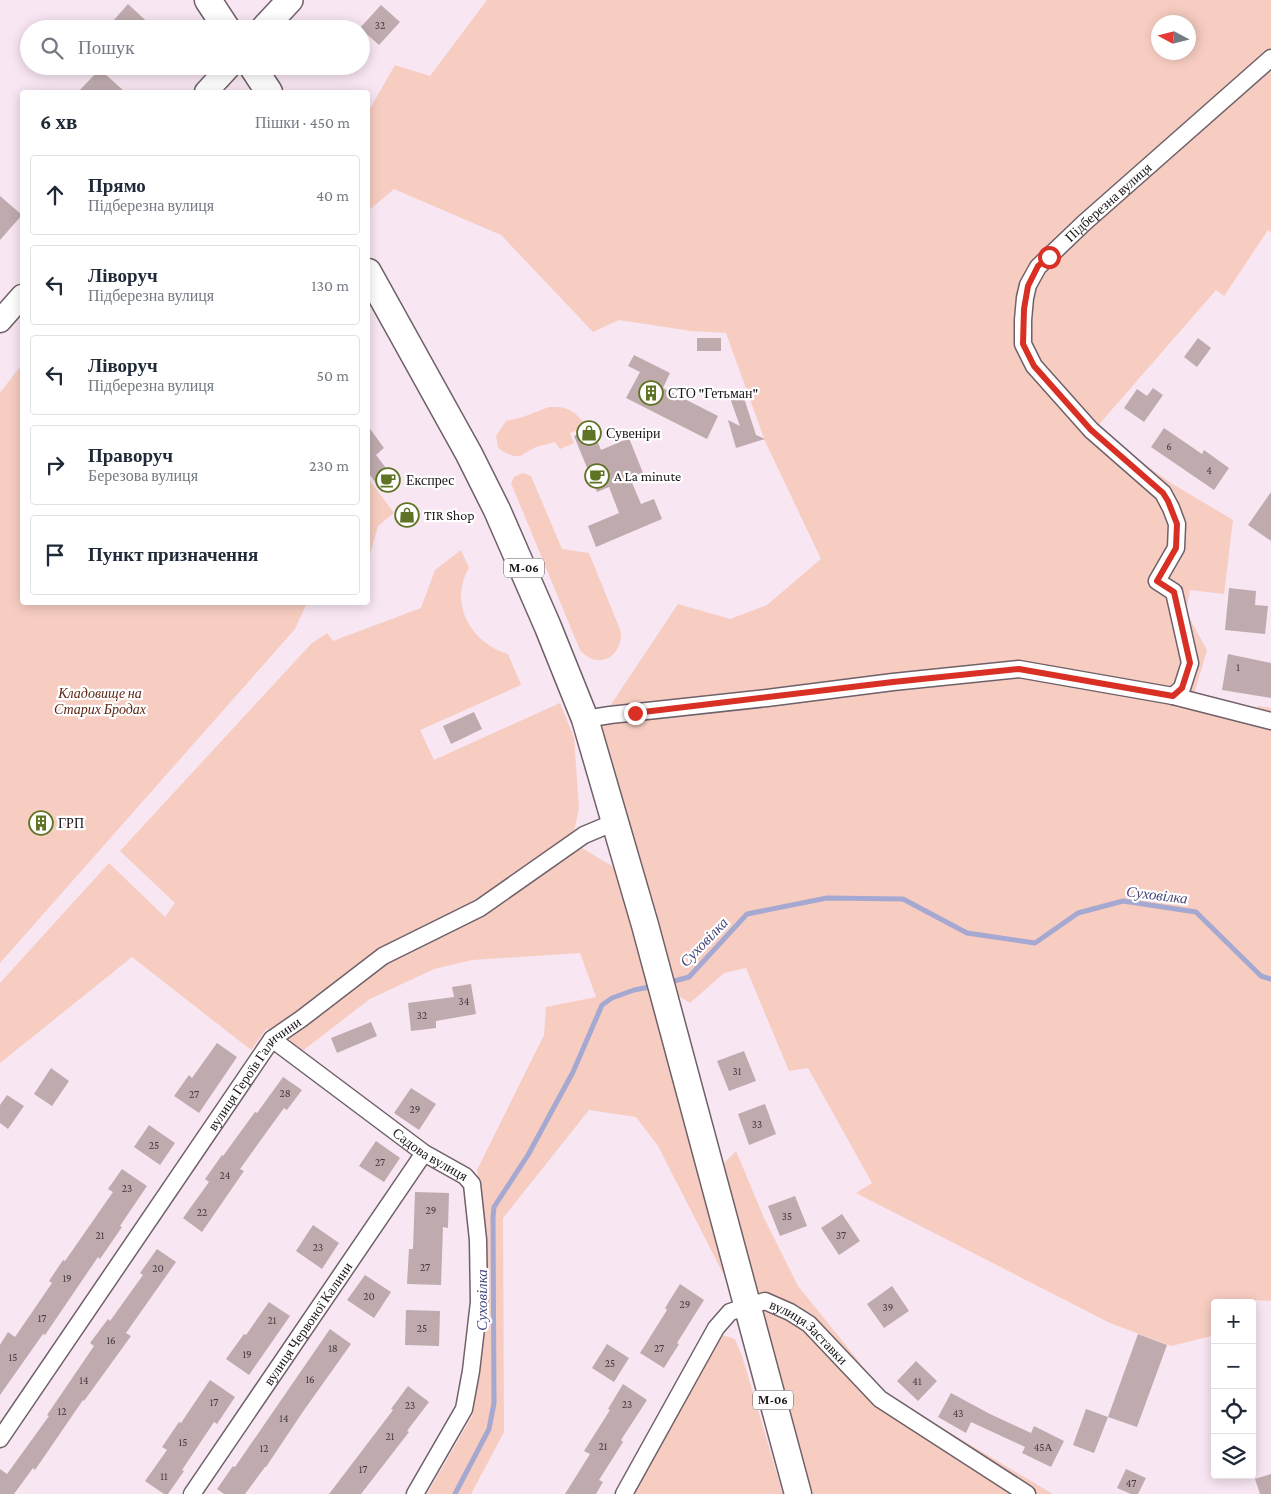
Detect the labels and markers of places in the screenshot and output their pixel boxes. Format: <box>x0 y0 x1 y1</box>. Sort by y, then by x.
building icon: СТО "Гетьман" <box>638 380 664 406</box>
place label: СТО "Гетьман" <box>668 385 758 401</box>
shop icon: Сувеніри <box>576 420 602 446</box>
place label: Сувеніри <box>606 425 661 441</box>
cafe icon: A La minute <box>584 463 610 489</box>
cafe icon: Експрес <box>375 467 401 493</box>
place label: A La minute <box>614 468 681 484</box>
place label: Експрес <box>406 472 455 488</box>
shop icon: TIR Shop <box>394 502 420 528</box>
place label: TIR Shop <box>424 507 475 523</box>
building icon: ГРП <box>28 810 54 836</box>
place label: ГРП <box>58 815 84 831</box>

